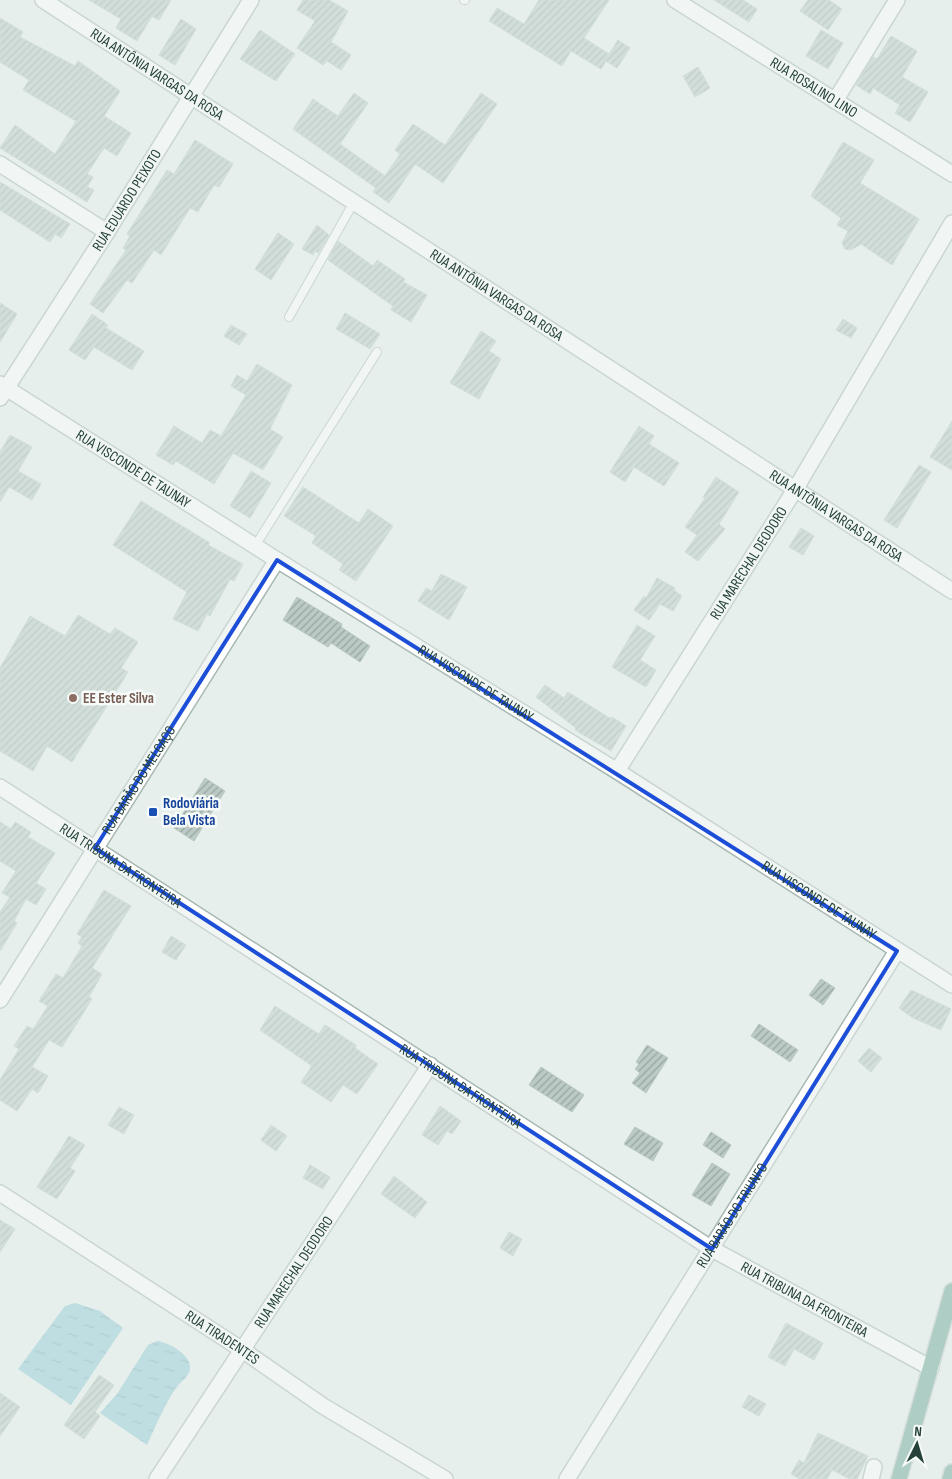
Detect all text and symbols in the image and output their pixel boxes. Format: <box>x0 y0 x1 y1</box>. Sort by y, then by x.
street label: RUA ANTÔNIA VARGAS DA ROSA <box>87 24 228 125</box>
street label: RUA ROSALINO LINO <box>767 53 861 122</box>
street label: RUA EDUARDO PEIXOTO <box>88 146 166 255</box>
street label: RUA ANTÔNIA VARGAS DA ROSA <box>426 245 567 345</box>
street label: RUA VISCONDE DE TAUNAY <box>72 425 195 513</box>
street label: RUA ANTÔNIA VARGAS DA ROSA <box>766 465 907 566</box>
street label: RUA MARECHAL DEODORO <box>706 503 791 623</box>
street label: RUA VISCONDE DE TAUNAY <box>414 640 538 727</box>
place label: EE Ester Silva <box>83 689 154 708</box>
marker: EE Ester Silva <box>67 692 79 704</box>
street label: RUA BARÃO DO MELGAÇO <box>97 722 180 838</box>
place label: Rodoviária Bela Vista <box>163 794 219 830</box>
marker: Rodoviária Bela Vista <box>147 806 159 818</box>
street label: RUA TRIBUNA DA FRONTEIRA <box>56 819 186 912</box>
street label: RUA VISCONDE DE TAUNAY <box>758 856 880 944</box>
street label: RUA TRIBUNA DA FRONTEIRA <box>396 1039 526 1133</box>
street label: RUA BARÃO DO TRIUNFO <box>692 1159 772 1271</box>
street label: RUA MARECHAL DEODORO <box>250 1212 337 1332</box>
street label: RUA TRIBUNA DA FRONTEIRA <box>738 1257 872 1342</box>
street label: RUA TIRADENTES <box>182 1306 263 1369</box>
north arrow <box>892 1419 942 1469</box>
text: N <box>914 1423 923 1440</box>

